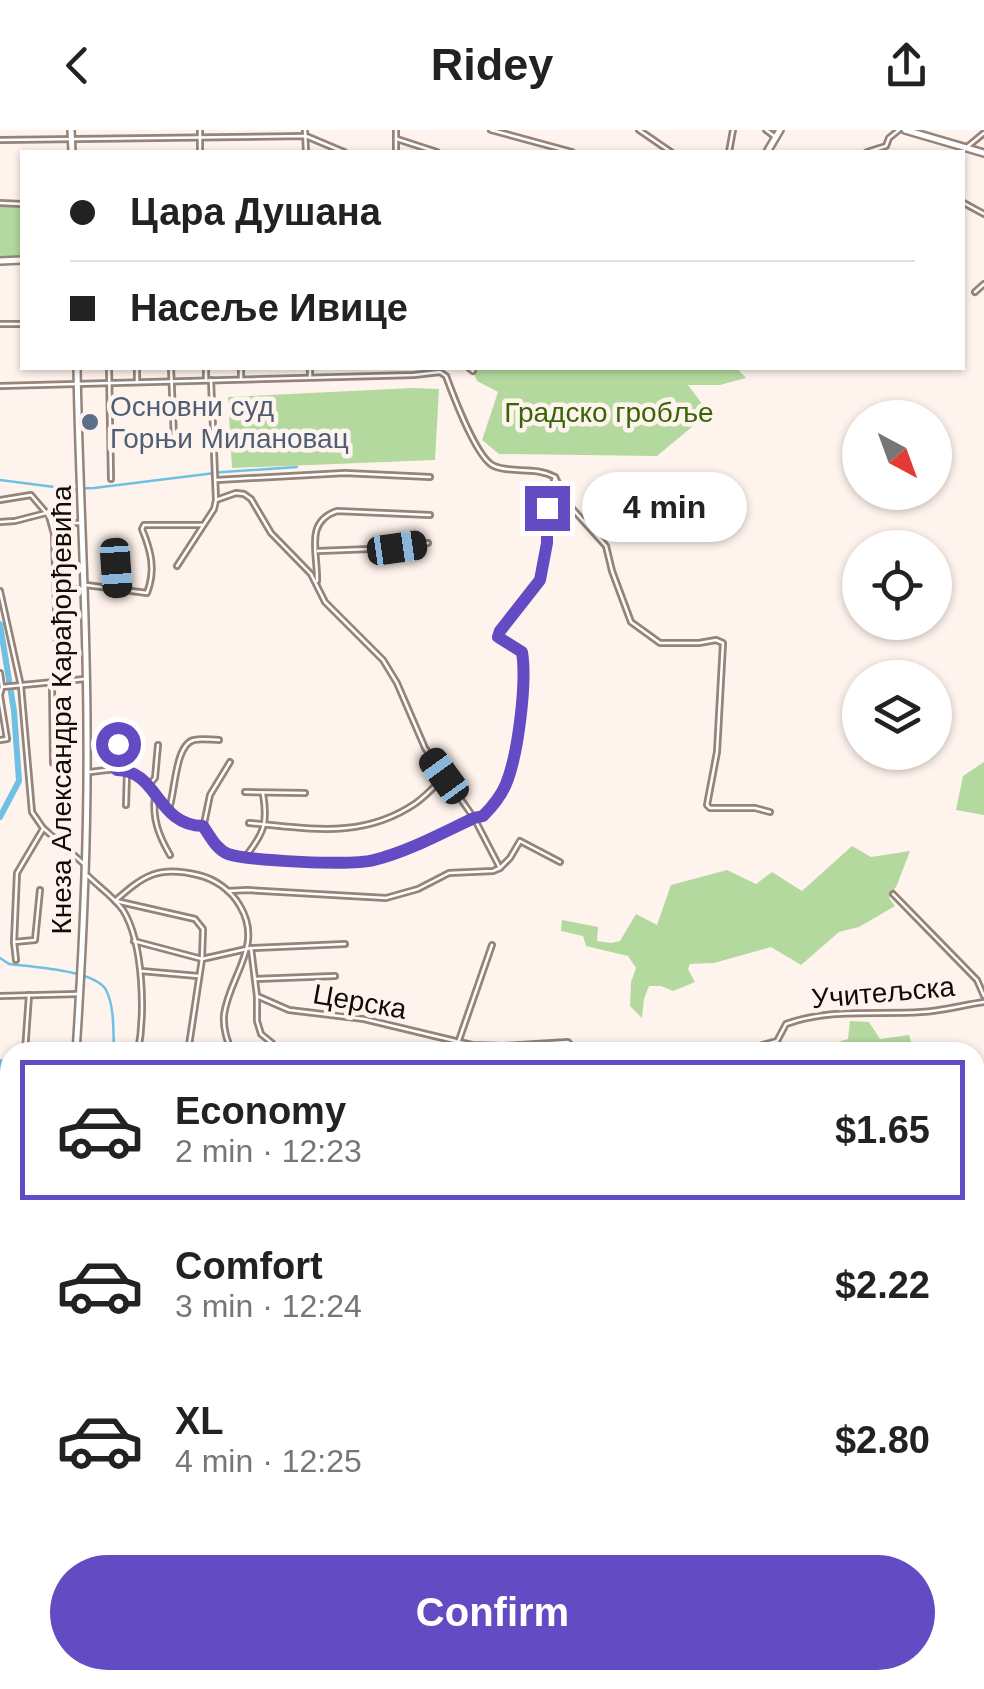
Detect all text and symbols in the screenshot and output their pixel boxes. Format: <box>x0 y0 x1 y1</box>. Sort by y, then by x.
icon: back <box>50 38 105 93</box>
icon: share <box>879 38 934 93</box>
text: Ridey <box>431 39 553 90</box>
text: Цара Душана <box>130 191 381 233</box>
text: Насеље Ивице <box>130 287 408 329</box>
place label: Основни суд Горњи Милановац <box>110 391 349 454</box>
park label: Градско гробље <box>504 397 714 428</box>
north arrow <box>842 400 952 510</box>
map controls <box>842 400 952 770</box>
marker: Основни суд Горњи Милановац <box>79 411 101 433</box>
callout: 4 min <box>582 473 747 543</box>
street label: Кнеза Александра Карађорђевића <box>46 485 77 934</box>
route end <box>525 486 570 531</box>
text: 4 min <box>623 489 706 525</box>
car <box>365 529 429 567</box>
button: locate <box>842 530 952 640</box>
car <box>99 537 133 599</box>
button: layers <box>842 660 952 770</box>
route start <box>96 722 141 767</box>
car <box>414 743 474 809</box>
street label: Учитељска <box>810 971 956 1014</box>
street label: Церска <box>311 978 409 1025</box>
icon: car <box>55 1085 145 1175</box>
text: Economy <box>175 1090 346 1132</box>
text: $1.65 <box>835 1109 930 1151</box>
text: 2 min · 12:23 <box>175 1133 362 1169</box>
icon: car <box>55 1240 145 1330</box>
text: Comfort <box>175 1245 323 1287</box>
text: $2.22 <box>835 1264 930 1306</box>
text: 3 min · 12:24 <box>175 1288 362 1324</box>
icon: car <box>55 1395 145 1485</box>
text: XL <box>175 1400 224 1442</box>
text: $2.80 <box>835 1419 930 1461</box>
text: 4 min · 12:25 <box>175 1443 362 1479</box>
button: Confirm <box>50 1555 935 1670</box>

